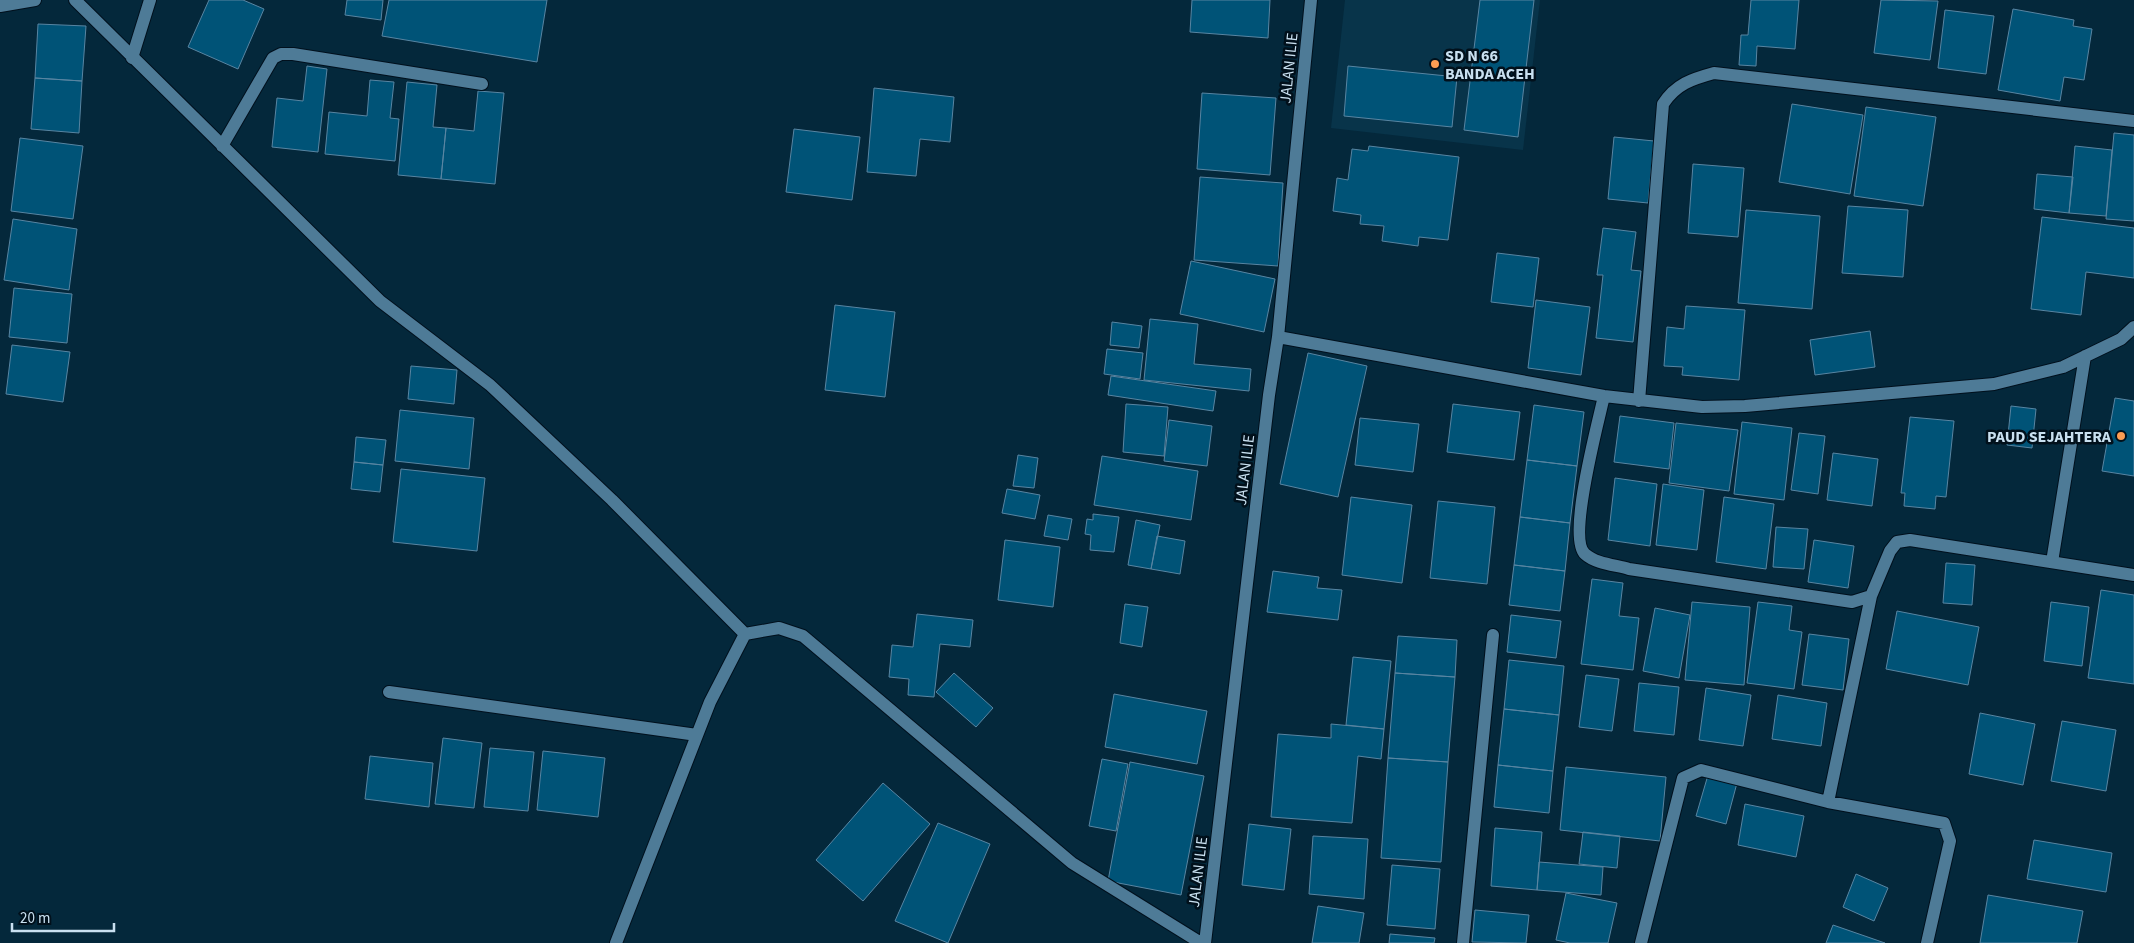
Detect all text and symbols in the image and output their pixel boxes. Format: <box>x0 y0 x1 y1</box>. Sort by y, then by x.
street label: JALAN ILIE <box>1274 32 1304 105</box>
place label: SD N 66 BANDA ACEH <box>1445 45 1535 85</box>
marker: SD N 66 BANDA ACEH <box>1429 58 1441 70</box>
place label: PAUD SEJAHTERA <box>1987 426 2112 448</box>
marker: PAUD SEJAHTERA <box>2115 430 2127 442</box>
street label: JALAN ILIE <box>1230 434 1260 507</box>
street label: JALAN ILIE <box>1183 836 1213 909</box>
scale bar <box>12 900 115 932</box>
text: 20 m <box>20 908 50 929</box>

